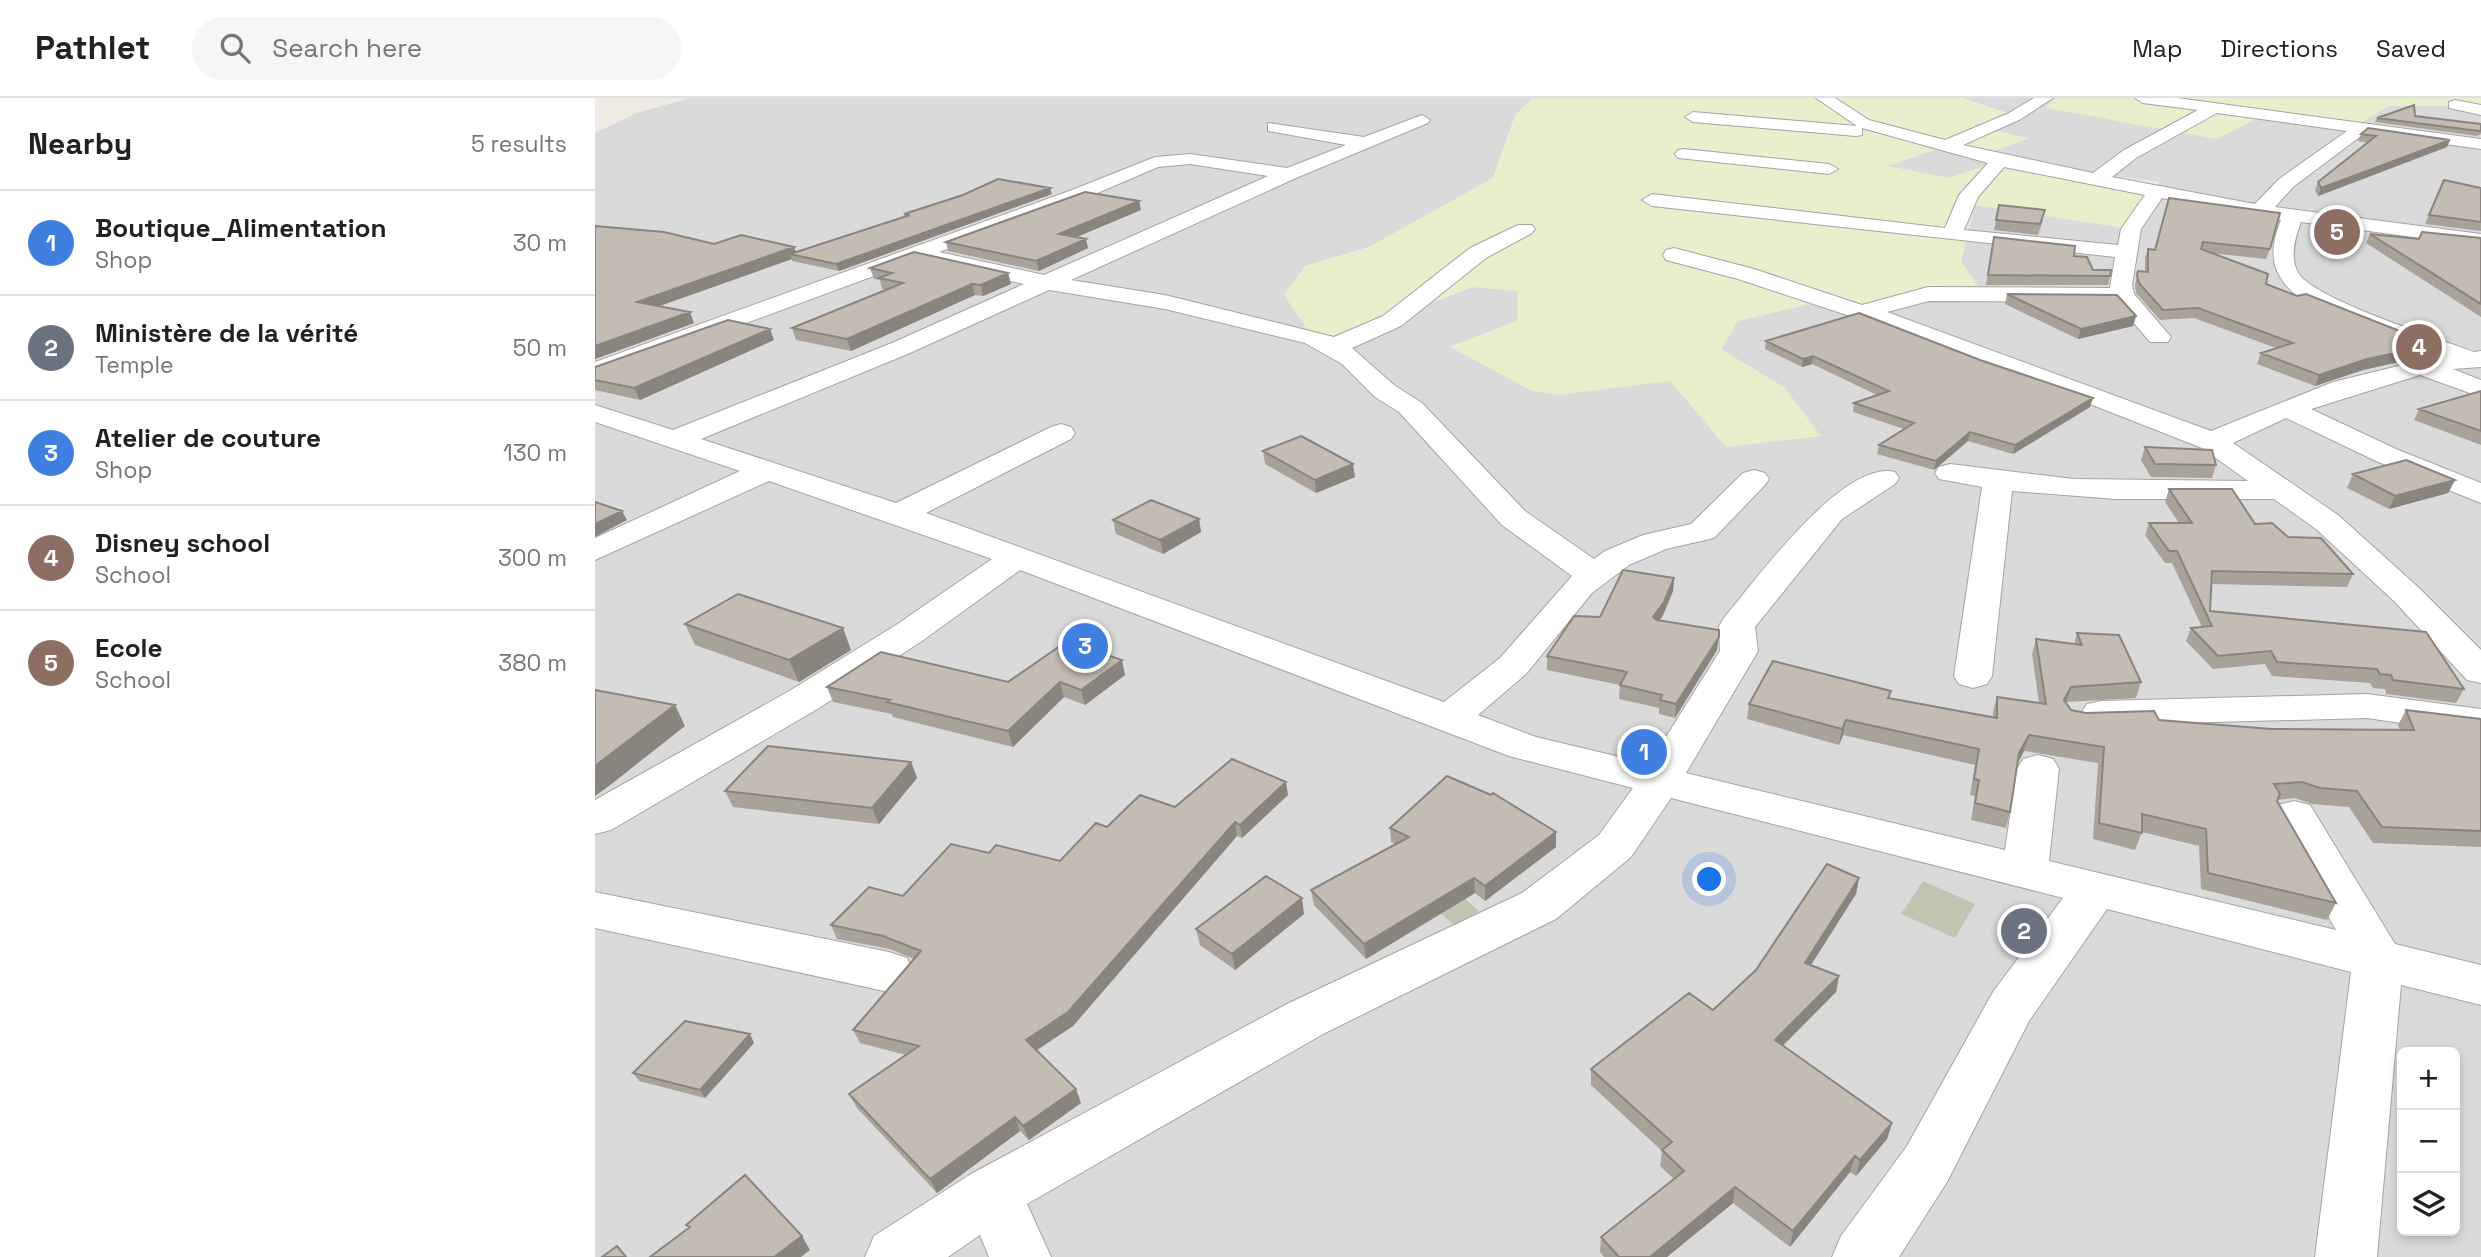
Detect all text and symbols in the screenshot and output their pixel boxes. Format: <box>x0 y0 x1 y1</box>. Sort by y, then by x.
search box <box>192 17 682 80</box>
text: Pathlet <box>35 27 150 69</box>
icon: search <box>216 29 254 67</box>
text: Search here <box>272 31 422 65</box>
text: Map <box>2132 33 2182 64</box>
text: Directions <box>2220 33 2338 64</box>
text: Saved <box>2376 33 2446 64</box>
text: Nearby <box>28 124 132 163</box>
text: 5 results <box>471 129 567 159</box>
pin: 5 <box>2314 206 2360 258</box>
text: Boutique_Alimentation <box>95 211 387 245</box>
text: 1 <box>46 228 56 258</box>
text: 30 m <box>513 228 567 258</box>
text: Shop <box>95 245 152 275</box>
text: Ministère de la vérité <box>95 316 358 350</box>
pin: 4 <box>2396 321 2442 373</box>
text: 2 <box>44 333 58 363</box>
text: 50 m <box>513 333 567 363</box>
text: Temple <box>95 350 174 380</box>
text: Atelier de couture <box>95 421 321 455</box>
text: 3 <box>44 438 58 468</box>
text: 130 m <box>503 438 567 468</box>
text: Shop <box>95 455 152 485</box>
text: Disney school <box>95 526 270 560</box>
text: 4 <box>44 543 58 573</box>
text: 300 m <box>498 543 567 573</box>
text: School <box>95 560 171 590</box>
pin: 3 <box>1062 620 1108 672</box>
text: Ecole <box>95 631 162 665</box>
text: 5 <box>44 648 58 678</box>
text: 380 m <box>498 648 567 678</box>
text: School <box>95 665 171 695</box>
pin: 1 <box>1621 726 1667 778</box>
your location <box>1692 862 1726 896</box>
pin: 2 <box>2001 905 2047 957</box>
map controls <box>2397 1047 2460 1236</box>
button: + <box>2397 1047 2460 1110</box>
button: − <box>2397 1110 2460 1173</box>
button: layers <box>2397 1173 2460 1236</box>

